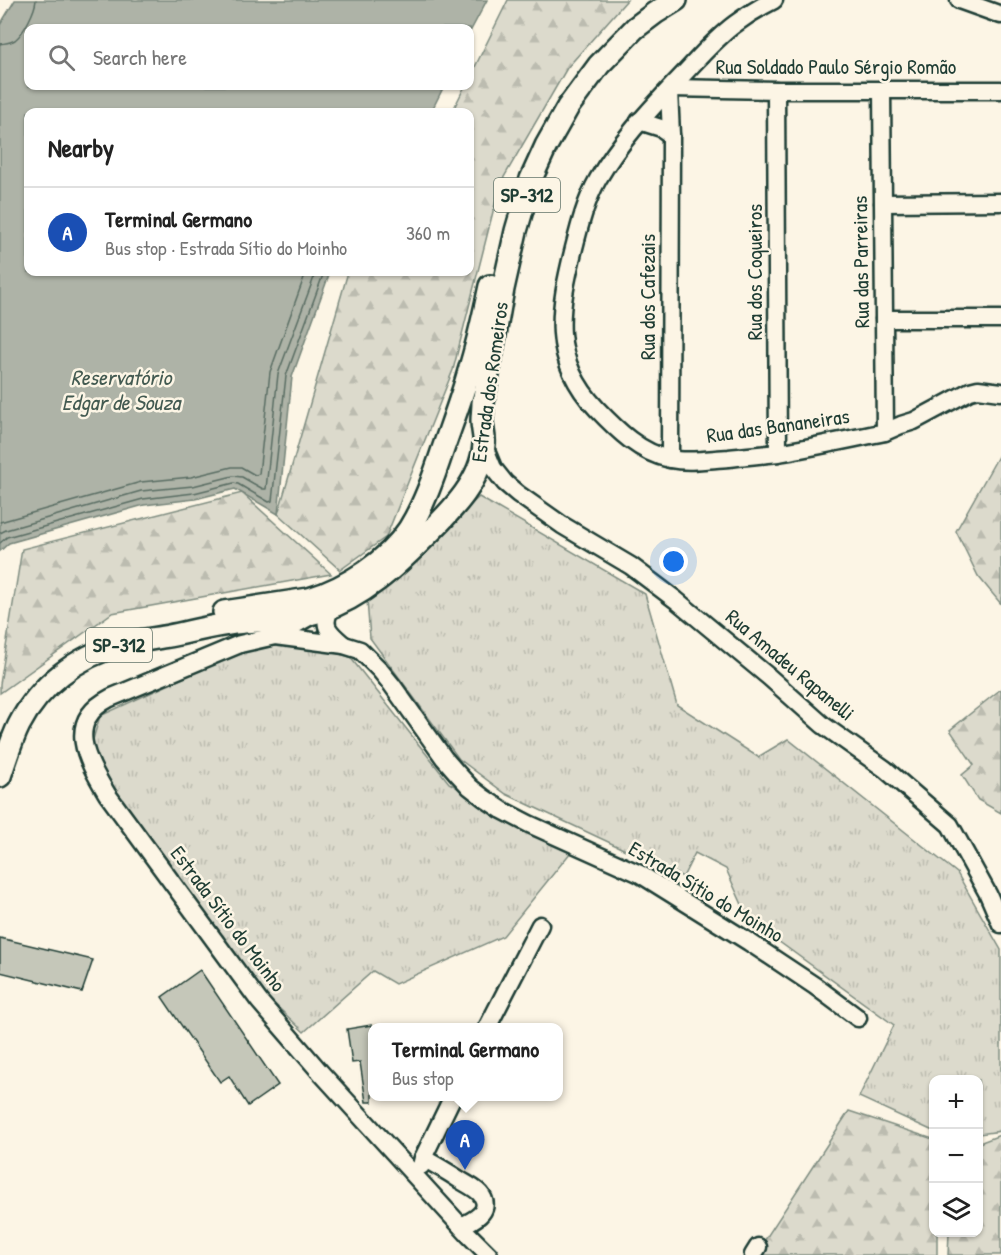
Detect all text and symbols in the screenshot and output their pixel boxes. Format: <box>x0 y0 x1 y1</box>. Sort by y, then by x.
search box <box>24 24 474 90</box>
icon: search <box>45 41 78 74</box>
text: Search here <box>93 42 187 72</box>
street label: Rua Soldado Paulo Sérgio Romão <box>716 52 956 81</box>
text: Nearby <box>48 130 114 165</box>
road number: SP-312 <box>494 178 560 212</box>
street label: Rua das Parreiras <box>845 196 876 328</box>
text: Terminal Germano <box>105 204 252 234</box>
street label: Rua dos Coqueiros <box>740 204 769 340</box>
text: A <box>63 219 72 246</box>
text: 360 m <box>406 219 450 246</box>
text: Bus stop · Estrada Sítio do Moinho <box>105 234 347 261</box>
street label: Rua dos Cafezais <box>633 234 662 360</box>
street label: Estrada dos Romeiros <box>464 300 515 464</box>
water label: Reservatório Edgar de Souza <box>62 362 183 417</box>
street label: Rua das Bananeiras <box>705 401 851 450</box>
your location <box>659 547 688 576</box>
street label: Rua Amadeu Rapanelli <box>720 602 861 727</box>
road number: SP-312 <box>86 628 152 662</box>
street label: Estrada Sítio do Moinho <box>624 834 789 949</box>
street label: Estrada Sítio do Moinho <box>164 840 293 998</box>
popup <box>368 1023 563 1101</box>
text: Terminal Germano <box>392 1034 539 1064</box>
text: Bus stop <box>392 1064 454 1091</box>
map controls <box>929 1075 983 1237</box>
button: + <box>929 1075 983 1129</box>
pin: A <box>446 1120 484 1170</box>
button: − <box>929 1129 983 1183</box>
button: layers <box>929 1183 983 1237</box>

